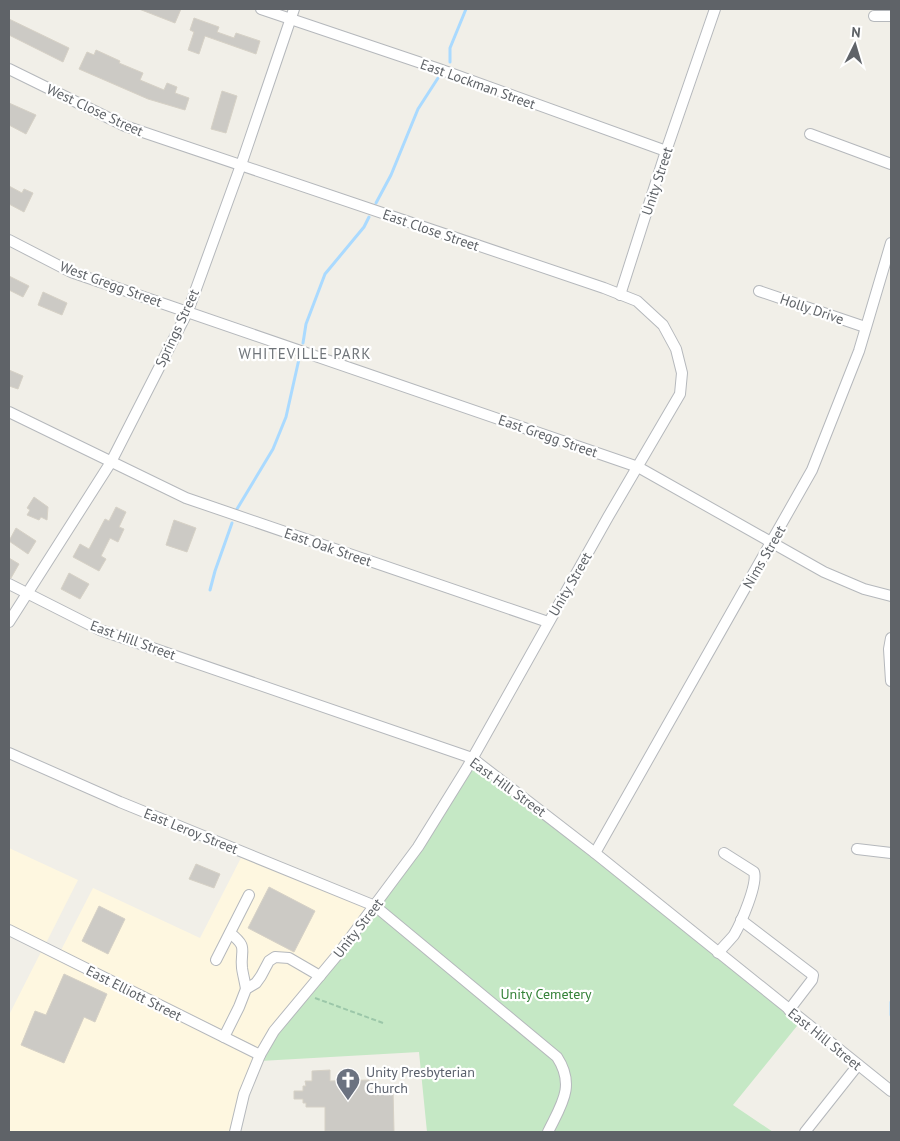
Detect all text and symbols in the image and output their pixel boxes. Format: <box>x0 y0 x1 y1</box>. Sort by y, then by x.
north arrow <box>830 20 880 70</box>
text: N <box>851 23 862 41</box>
street label: East Lockman Street <box>418 55 538 113</box>
street label: West Close Street <box>44 80 146 140</box>
street label: Unity Street <box>637 144 677 217</box>
street label: East Close Street <box>380 205 482 255</box>
street label: West Gregg Street <box>58 257 165 311</box>
street label: Springs Street <box>151 286 203 370</box>
street label: Holly Drive <box>778 290 846 328</box>
district label: WHITEVILLE PARK <box>239 344 371 363</box>
street label: East Gregg Street <box>496 411 600 461</box>
street label: Nims Street <box>739 522 789 592</box>
street label: East Oak Street <box>282 524 374 570</box>
street label: Unity Street <box>545 549 596 619</box>
street label: East Hill Street <box>88 616 178 664</box>
street label: East Hill Street <box>466 753 550 821</box>
street label: East Leroy Street <box>141 804 241 858</box>
street label: Unity Street <box>329 894 387 961</box>
street label: East Elliott Street <box>83 961 185 1025</box>
park label: Unity Cemetery <box>500 985 592 1003</box>
street label: East Hill Street <box>784 1004 866 1074</box>
place label: Unity Presbyterian Church <box>366 1063 475 1097</box>
church icon: Unity Presbyterian Church <box>335 1067 361 1101</box>

